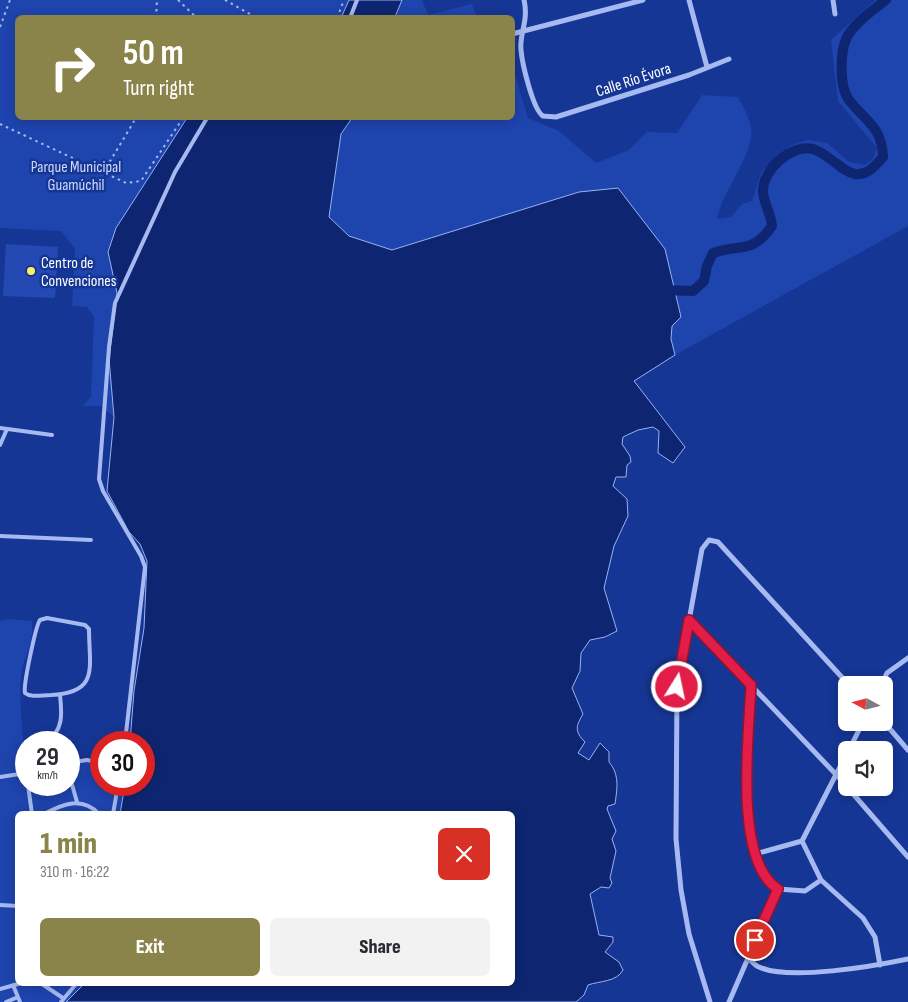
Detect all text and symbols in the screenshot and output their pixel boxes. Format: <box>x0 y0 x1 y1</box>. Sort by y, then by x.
text: 50 m <box>123 32 184 75</box>
icon: right <box>40 35 105 100</box>
street label: Calle Río Évora <box>593 59 673 102</box>
text: Turn right <box>123 75 194 102</box>
park label: Parque Municipal Guamúchil <box>31 158 121 195</box>
place label: Centro de Convenciones <box>41 254 117 291</box>
marker: Centro de Convenciones <box>25 265 37 277</box>
position arrow <box>650 660 702 712</box>
north arrow <box>838 676 892 731</box>
map controls <box>838 676 893 796</box>
speed limit sign: 30 <box>90 731 155 796</box>
button: sound <box>838 741 893 796</box>
text: 29 <box>36 742 59 773</box>
text: km/h <box>37 768 58 783</box>
text: 1 min <box>40 826 97 862</box>
button: close <box>438 828 490 880</box>
text: 310 m · 16:22 <box>40 863 109 882</box>
button: Exit <box>40 918 260 976</box>
button: Share <box>270 918 490 976</box>
pin <box>734 919 776 961</box>
icon: arrive <box>741 926 769 954</box>

